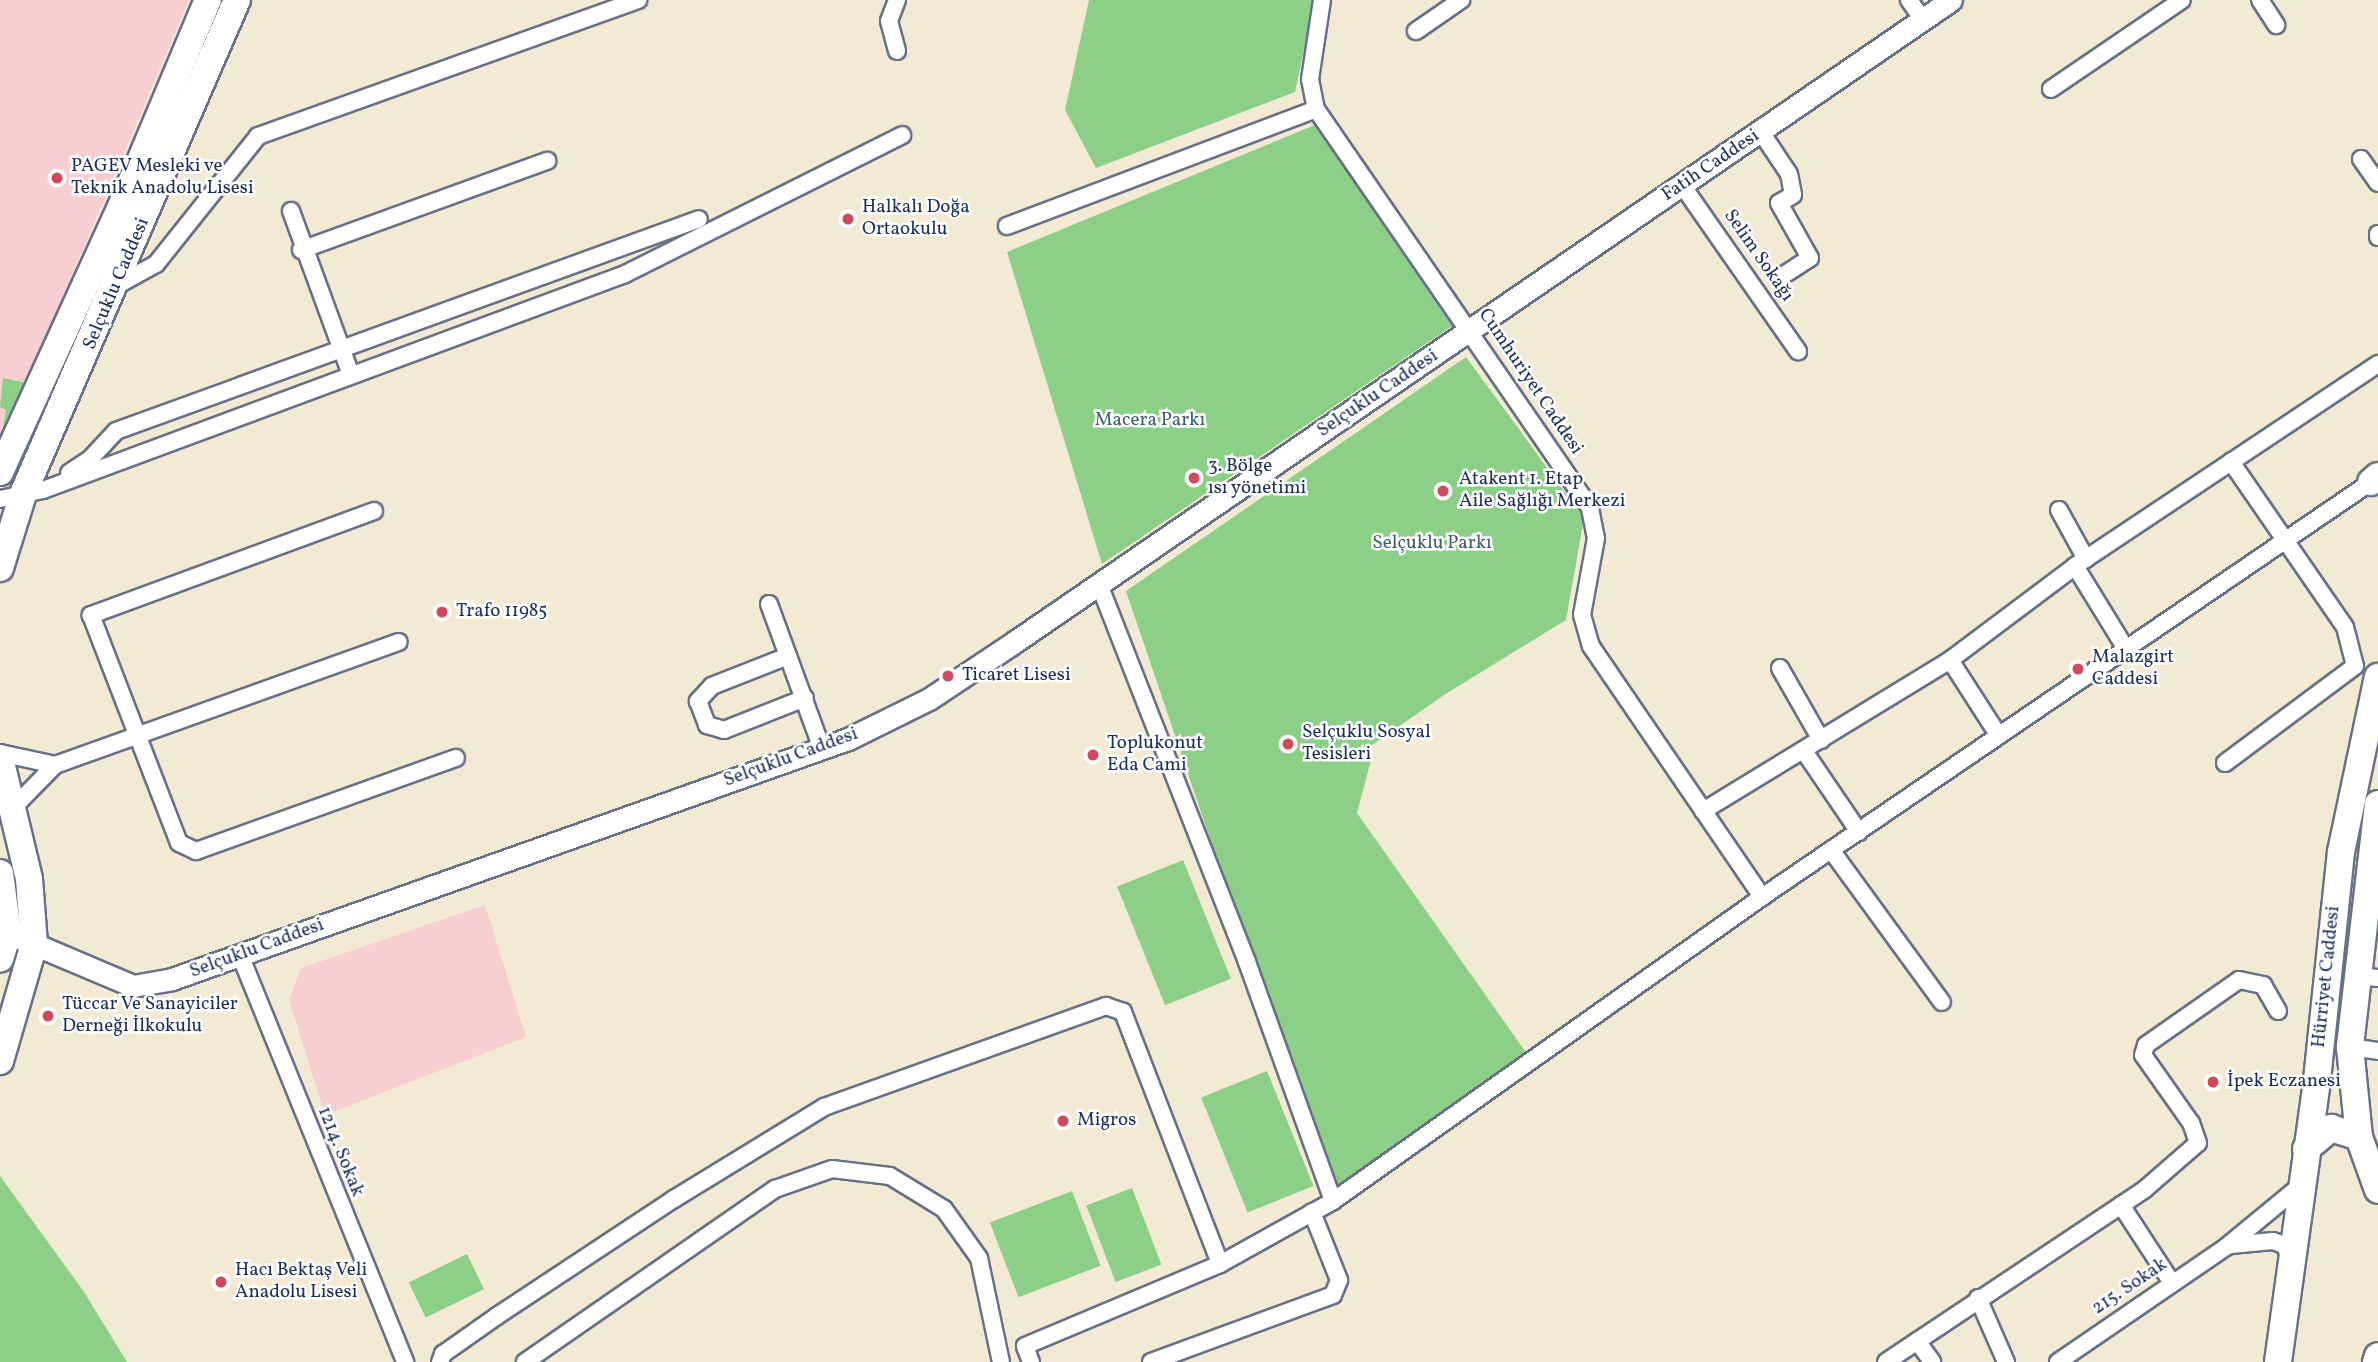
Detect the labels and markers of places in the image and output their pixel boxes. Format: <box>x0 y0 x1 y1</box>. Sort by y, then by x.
place label: PAGEV Mesleki ve Teknik Anadolu Lisesi <box>71 156 254 200</box>
marker: PAGEV Mesleki ve Teknik Anadolu Lisesi <box>49 170 65 186</box>
place label: Halkalı Doğa Ortaokulu <box>862 197 970 241</box>
marker: Halkalı Doğa Ortaokulu <box>840 211 856 227</box>
place label: 3. Bölge ısı yönetimi <box>1208 456 1307 500</box>
place label: Atakent 1. Etap Aile Sağlığı Merkezi <box>1459 469 1625 513</box>
marker: 3. Bölge ısı yönetimi <box>1186 470 1202 486</box>
marker: Atakent 1. Etap Aile Sağlığı Merkezi <box>1433 481 1453 501</box>
place label: Trafo 11985 <box>456 601 547 623</box>
marker: Trafo 11985 <box>434 604 450 620</box>
place label: Malazgirt Caddesi <box>2092 647 2174 691</box>
marker: Malazgirt Caddesi <box>2070 661 2086 677</box>
place label: Ticaret Lisesi <box>962 665 1071 687</box>
marker: Ticaret Lisesi <box>940 668 956 684</box>
place label: Selçuklu Sosyal Tesisleri <box>1302 722 1431 766</box>
place label: Toplukonut Eda Cami <box>1107 733 1203 777</box>
marker: Selçuklu Sosyal Tesisleri <box>1280 736 1296 752</box>
marker: Toplukonut Eda Cami <box>1085 747 1101 763</box>
place label: Tüccar Ve Sanayiciler Derneği İlkokulu <box>62 994 238 1038</box>
marker: Tüccar Ve Sanayiciler Derneği İlkokulu <box>40 1008 56 1024</box>
place label: İpek Eczanesi <box>2227 1071 2341 1093</box>
marker: İpek Eczanesi <box>2205 1074 2221 1090</box>
place label: Migros <box>1077 1110 1136 1132</box>
marker: Migros <box>1055 1113 1071 1129</box>
place label: Hacı Bektaş Veli Anadolu Lisesi <box>235 1260 368 1304</box>
marker: Hacı Bektaş Veli Anadolu Lisesi <box>213 1274 229 1290</box>

